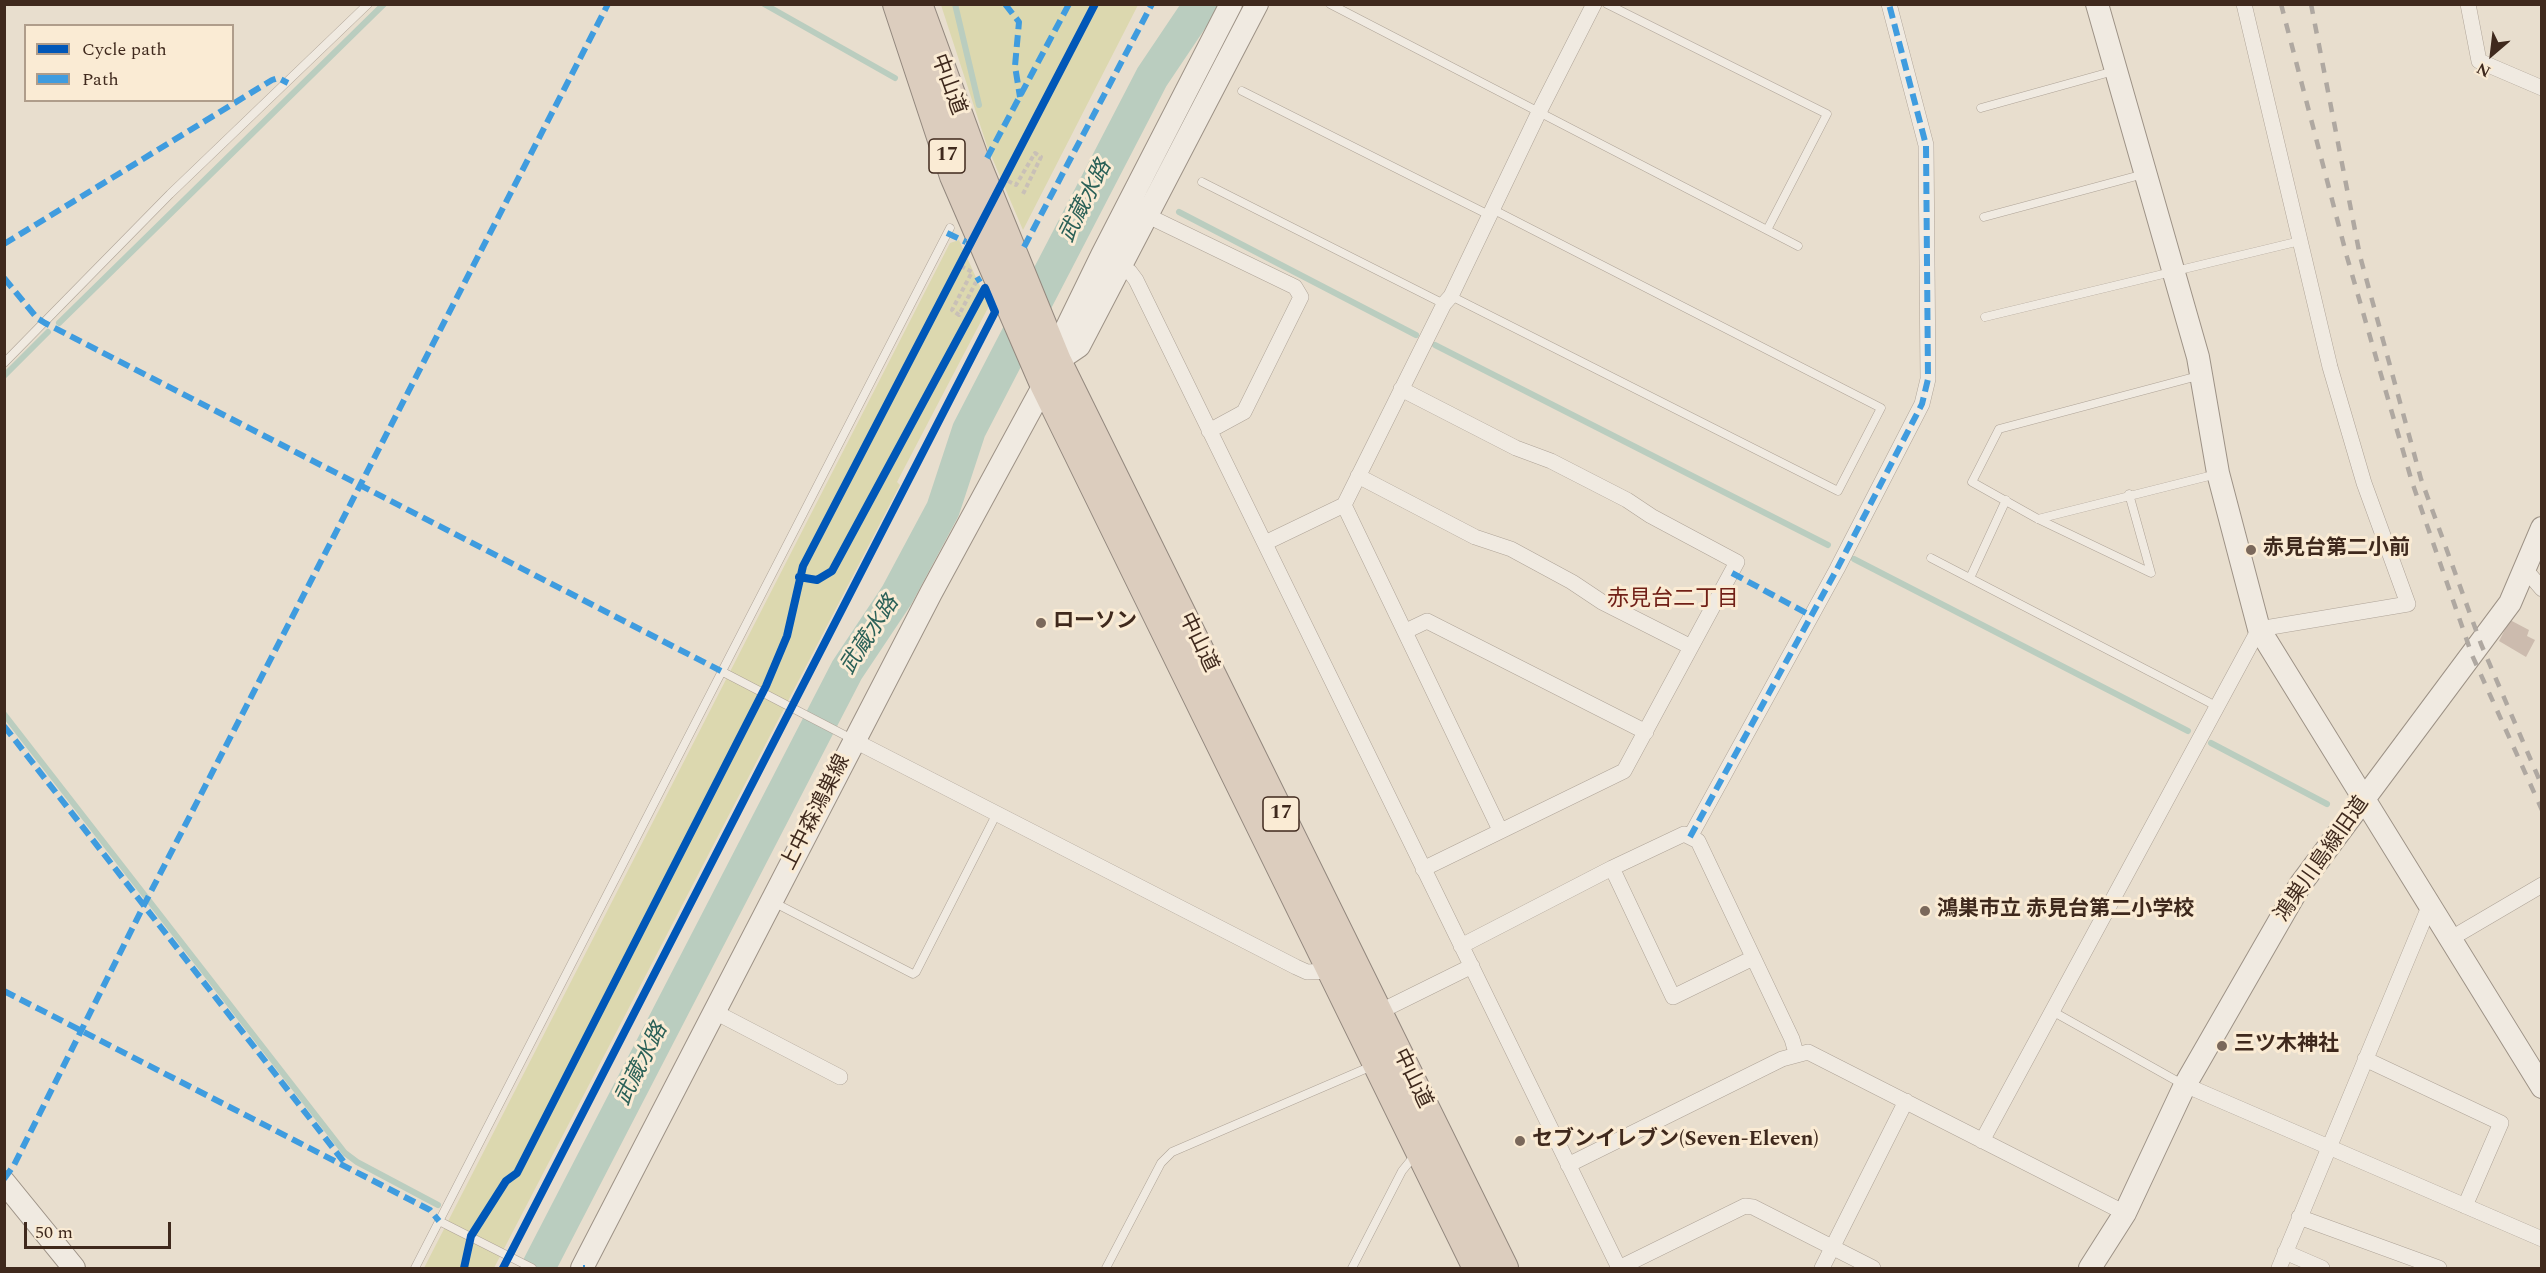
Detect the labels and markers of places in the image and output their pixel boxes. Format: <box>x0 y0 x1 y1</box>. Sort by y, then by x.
place label: 赤見台第二小前 <box>2263 537 2410 563</box>
marker: 赤見台第二小前 <box>2244 543 2258 557</box>
place label: ローソン <box>1053 610 1137 636</box>
marker: ローソン <box>1034 616 1048 630</box>
place label: 鴻巣市立 赤見台第二小学校 <box>1937 898 2194 924</box>
marker: 鴻巣市立 赤見台第二小学校 <box>1918 904 1932 918</box>
place label: 三ツ木神社 <box>2234 1033 2339 1059</box>
marker: 三ツ木神社 <box>2215 1039 2229 1053</box>
place label: セブンイレブン(Seven-Eleven) <box>1532 1128 1819 1154</box>
marker: セブンイレブン(Seven-Eleven) <box>1513 1134 1527 1148</box>

